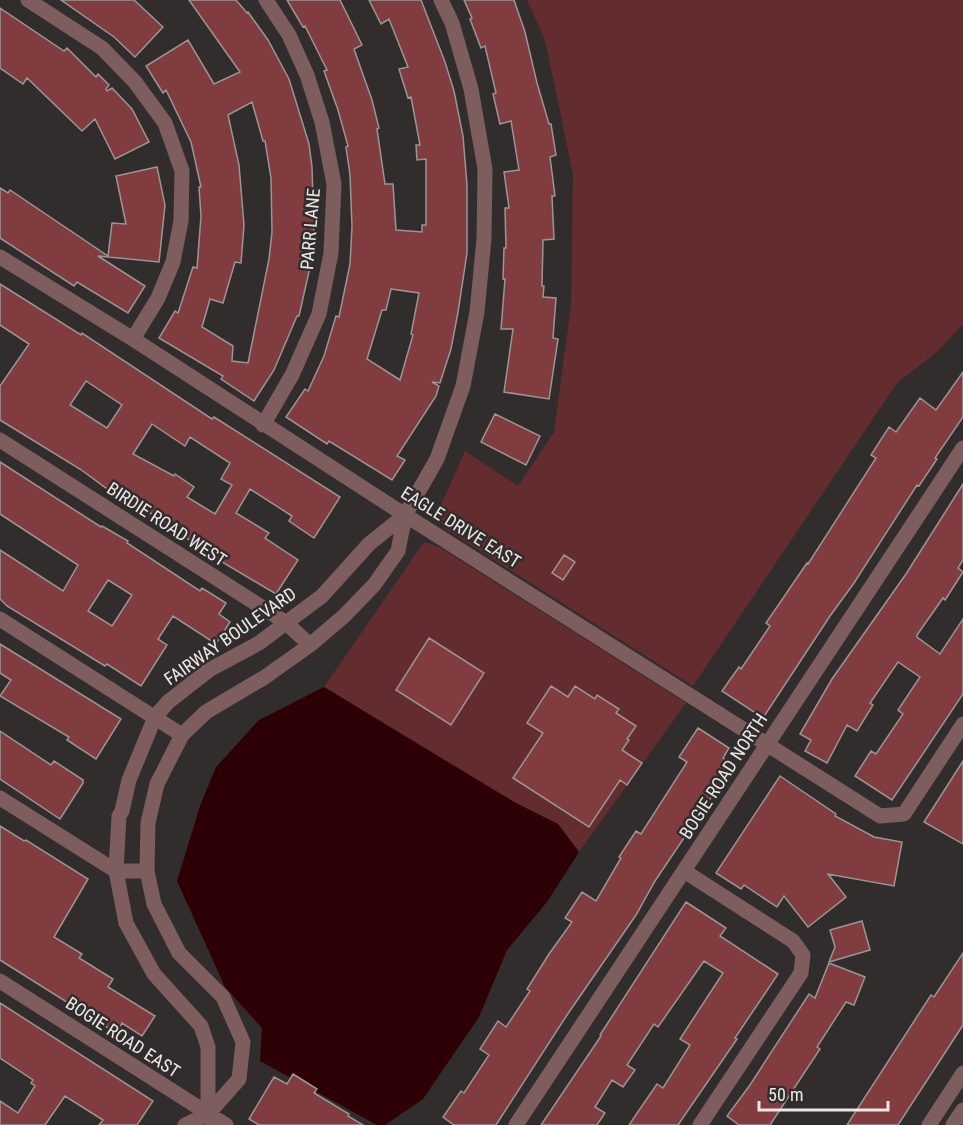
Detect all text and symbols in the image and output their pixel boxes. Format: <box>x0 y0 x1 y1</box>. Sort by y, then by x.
street label: PARR LANE <box>296 187 324 271</box>
street label: BIRDIE ROAD WEST <box>103 478 231 570</box>
street label: EAGLE DRIVE EAST <box>397 482 525 572</box>
street label: FAIRWAY BOULEVARD <box>160 583 300 689</box>
street label: BOGIE ROAD NORTH <box>675 709 771 843</box>
street label: BOGIE ROAD EAST <box>62 992 184 1082</box>
scale bar <box>759 1074 888 1112</box>
text: 50 m <box>768 1084 803 1105</box>

